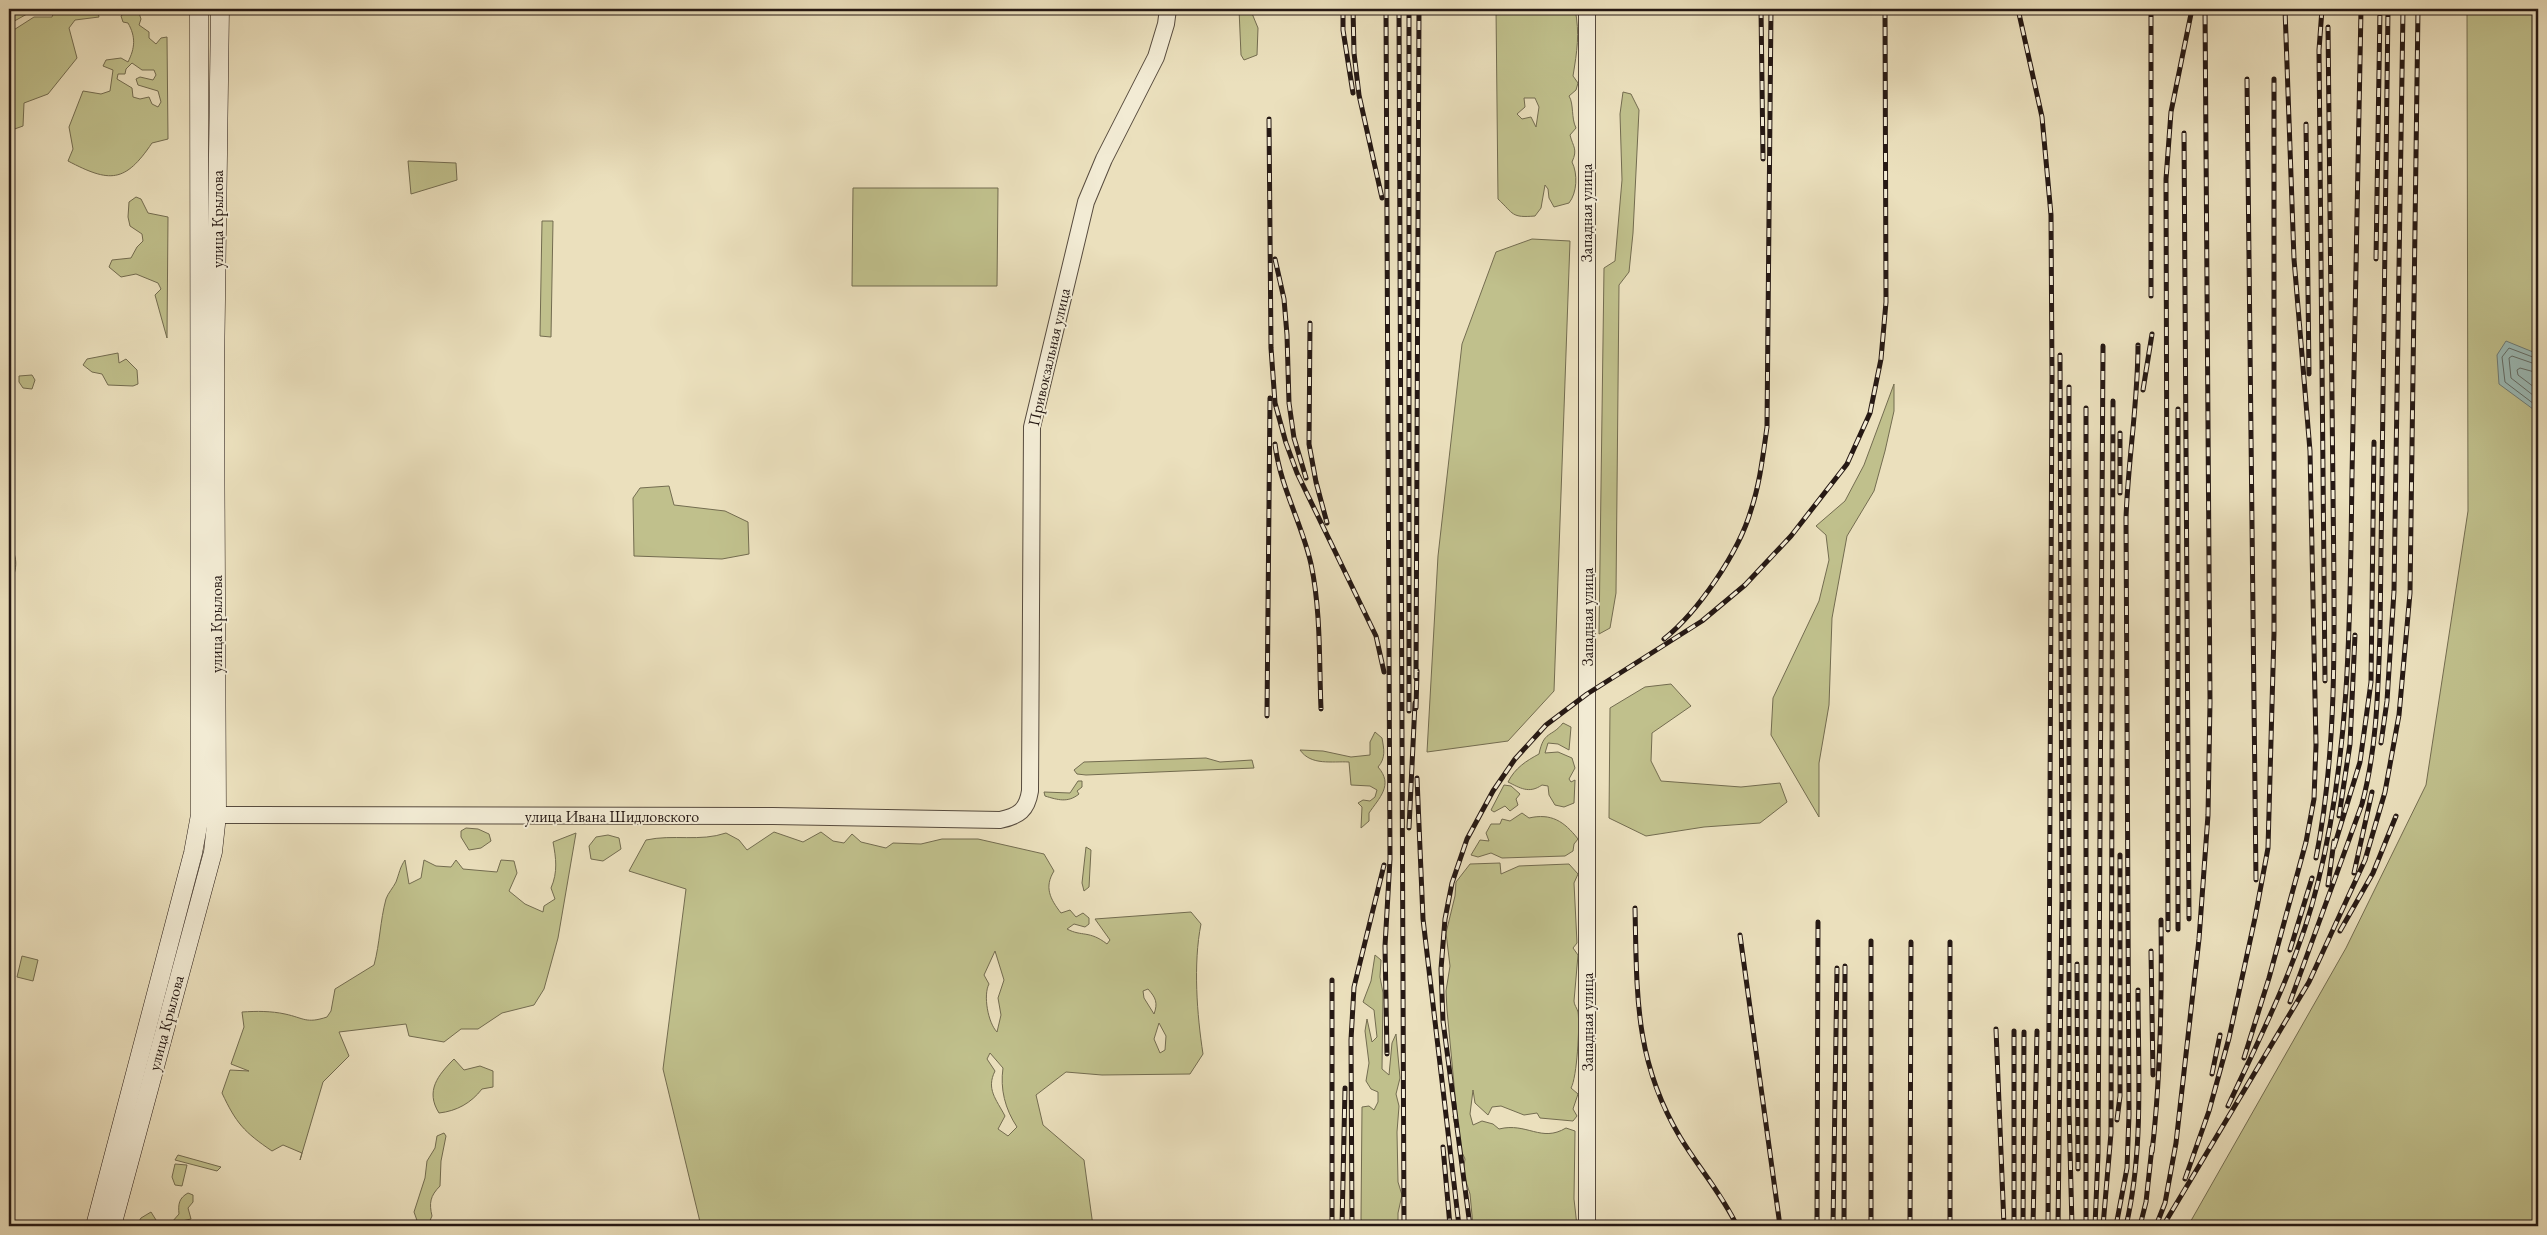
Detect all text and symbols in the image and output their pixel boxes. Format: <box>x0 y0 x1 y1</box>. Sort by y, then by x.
street label: Западная улица <box>1576 163 1597 262</box>
street label: улица Крылова <box>207 169 228 268</box>
street label: Привокзальная улица <box>1023 285 1075 428</box>
street label: Западная улица <box>1577 567 1598 666</box>
street label: улица Крылова <box>206 574 227 673</box>
street label: улица Ивана Шидловского <box>525 806 699 827</box>
street label: улица Крылова <box>143 972 189 1073</box>
street label: Западная улица <box>1577 972 1598 1071</box>

